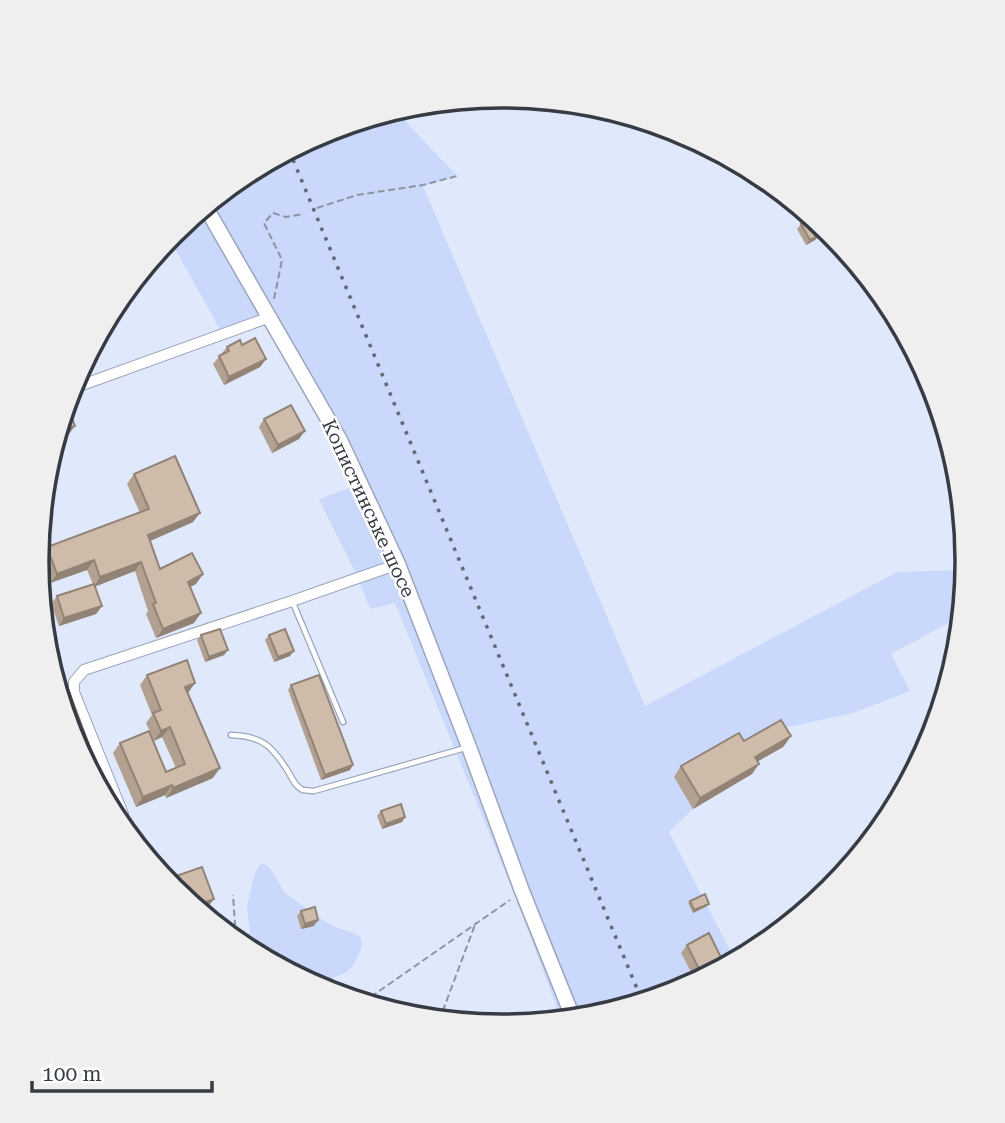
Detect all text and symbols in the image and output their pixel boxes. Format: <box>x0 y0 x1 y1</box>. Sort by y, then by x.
street label: Копистинське шосе <box>317 416 420 601</box>
scale bar <box>32 1050 212 1094</box>
text: 100 m <box>42 1062 102 1086</box>

